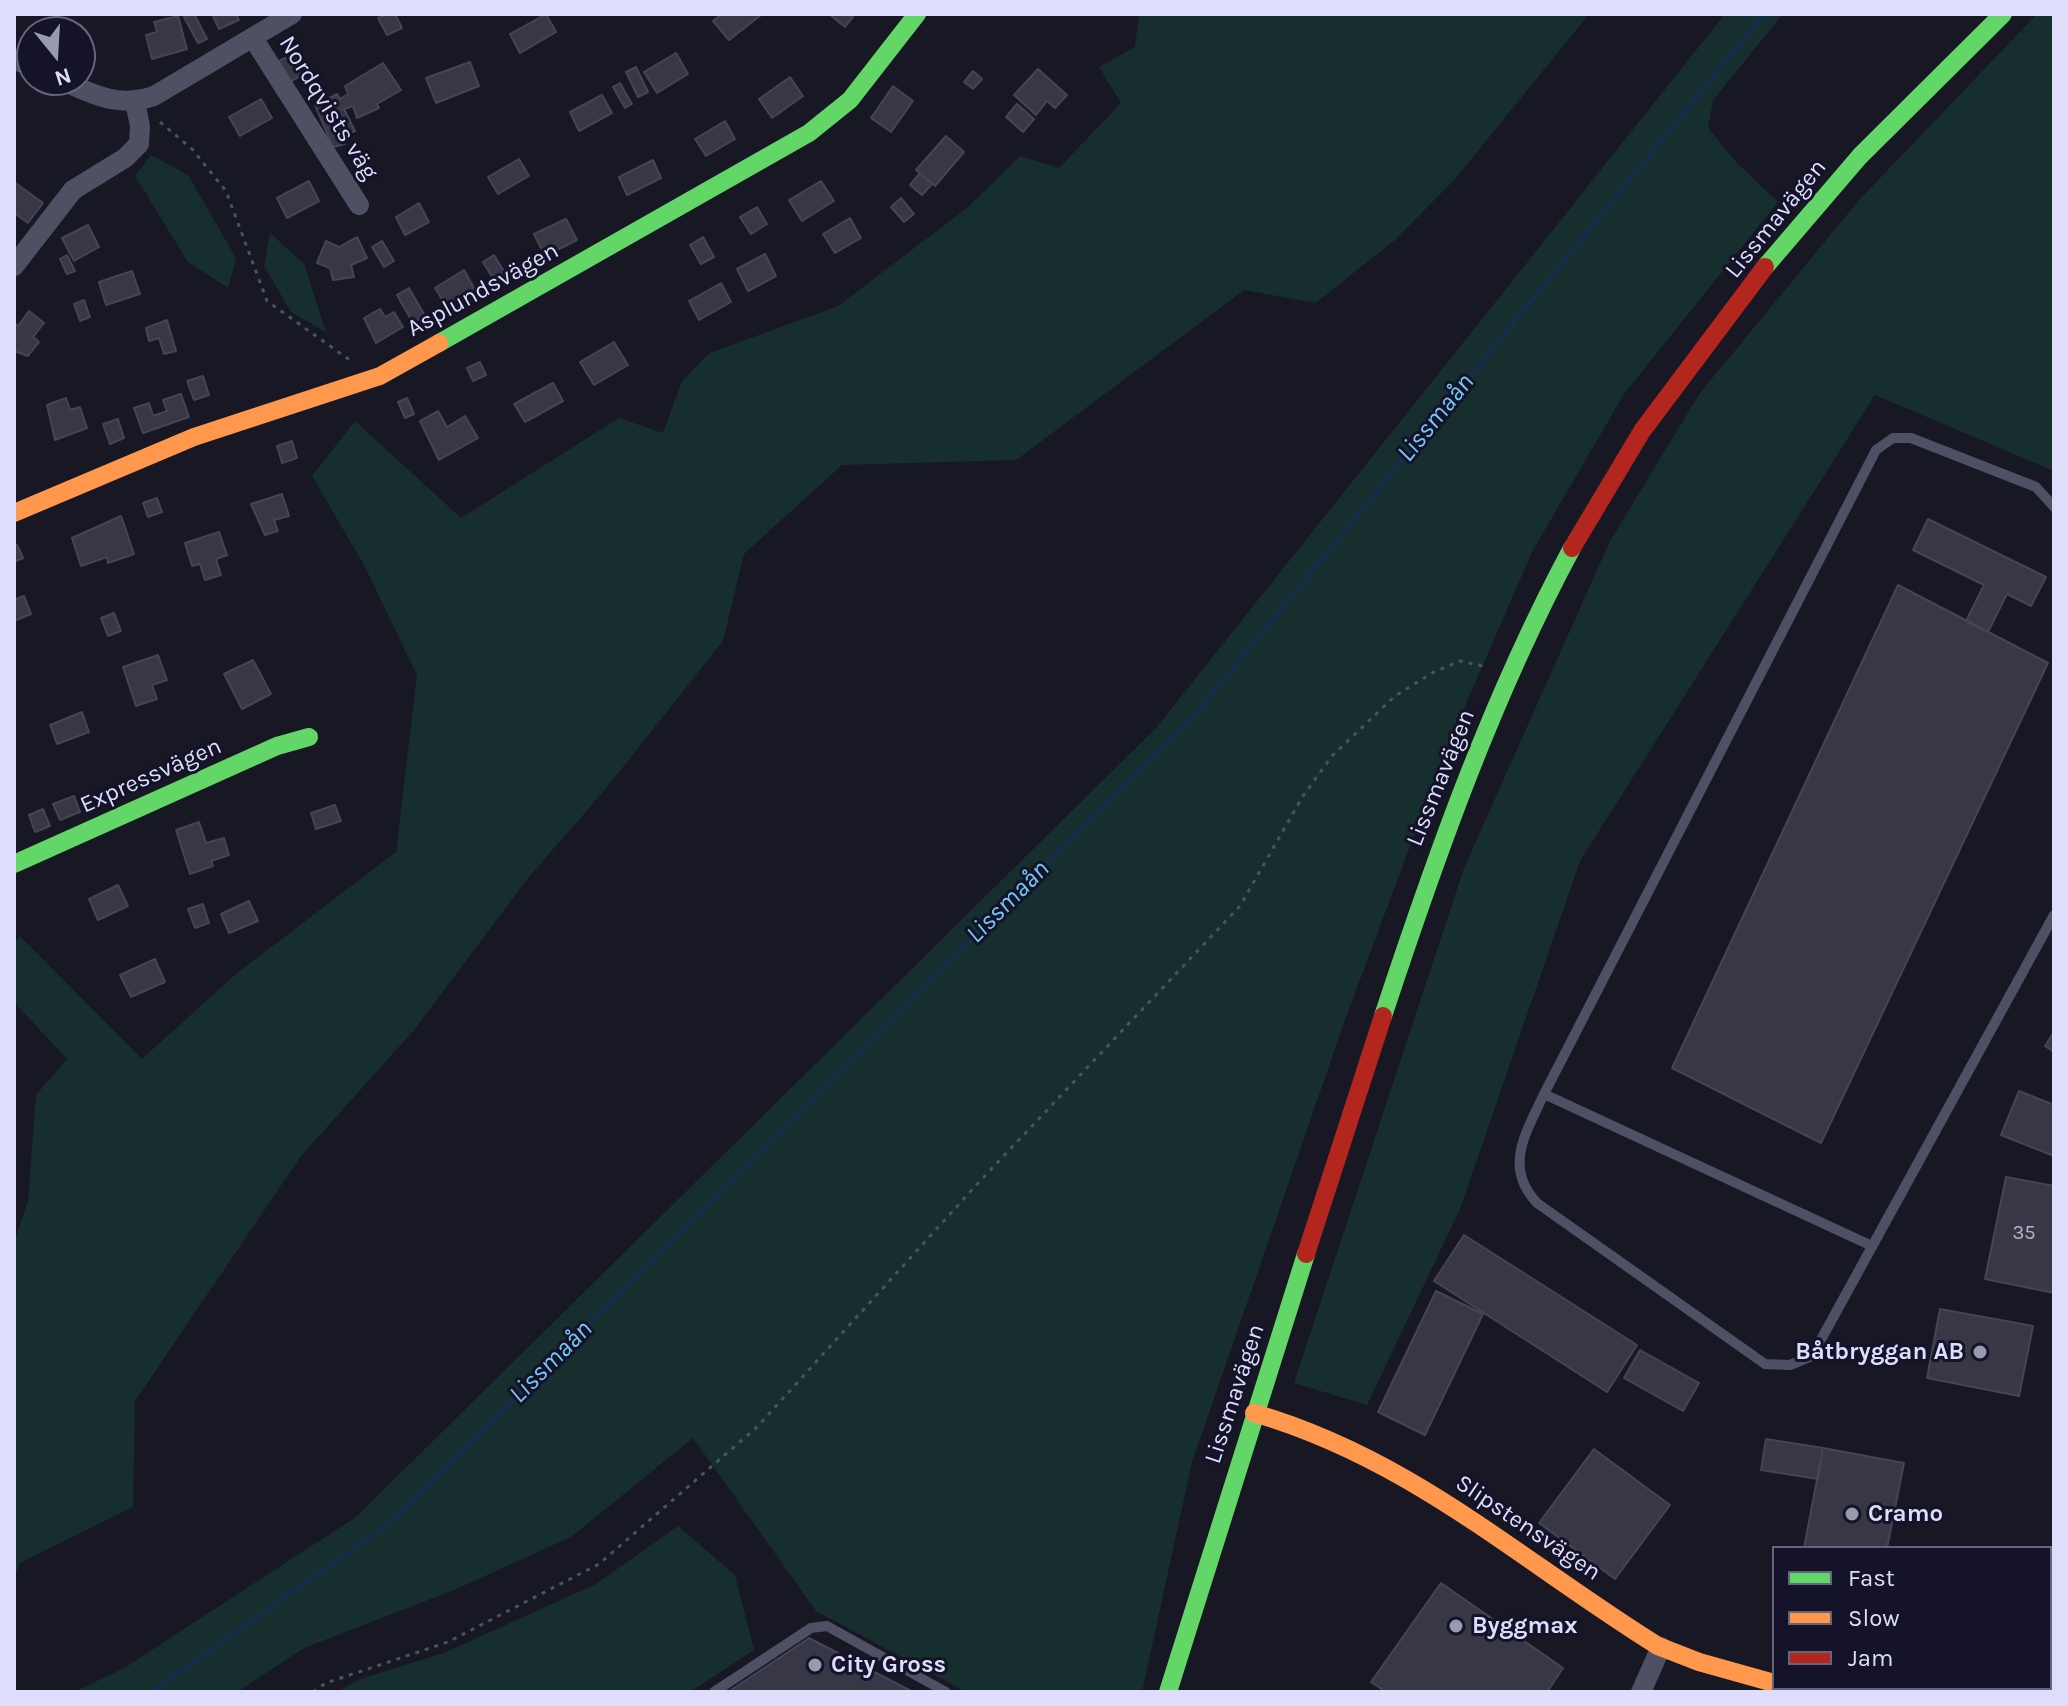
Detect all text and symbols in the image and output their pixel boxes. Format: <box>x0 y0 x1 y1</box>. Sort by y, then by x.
north arrow <box>16 16 96 96</box>
street label: Nordqvists väg <box>272 31 384 185</box>
text: N <box>51 62 74 92</box>
street label: Lissmavägen <box>1719 154 1833 284</box>
street label: Asplundsvägen <box>402 237 564 343</box>
water label: Lissmaån <box>1391 367 1481 469</box>
street label: Lissmavägen <box>1401 705 1481 851</box>
street label: Expressvägen <box>76 732 226 820</box>
water label: Lissmaån <box>960 854 1056 950</box>
house number: 35 <box>2012 1221 2036 1245</box>
water label: Lissmaån <box>503 1314 599 1410</box>
street label: Lissmavägen <box>1199 1321 1271 1467</box>
place label: Båtbryggan AB <box>1795 1338 1964 1366</box>
marker: Båtbryggan AB <box>1971 1343 1989 1361</box>
street label: Slipstensvägen <box>1450 1469 1606 1587</box>
place label: Cramo <box>1868 1500 1943 1528</box>
marker: Cramo <box>1843 1505 1861 1523</box>
legend <box>1772 1546 2052 1690</box>
text: Fast <box>1848 1564 1895 1592</box>
text: Slow <box>1848 1604 1900 1632</box>
place label: Byggmax <box>1472 1612 1578 1640</box>
marker: Byggmax <box>1447 1617 1465 1635</box>
text: Jam <box>1848 1644 1893 1672</box>
place label: City Gross <box>831 1651 946 1679</box>
marker: City Gross <box>806 1656 824 1674</box>

